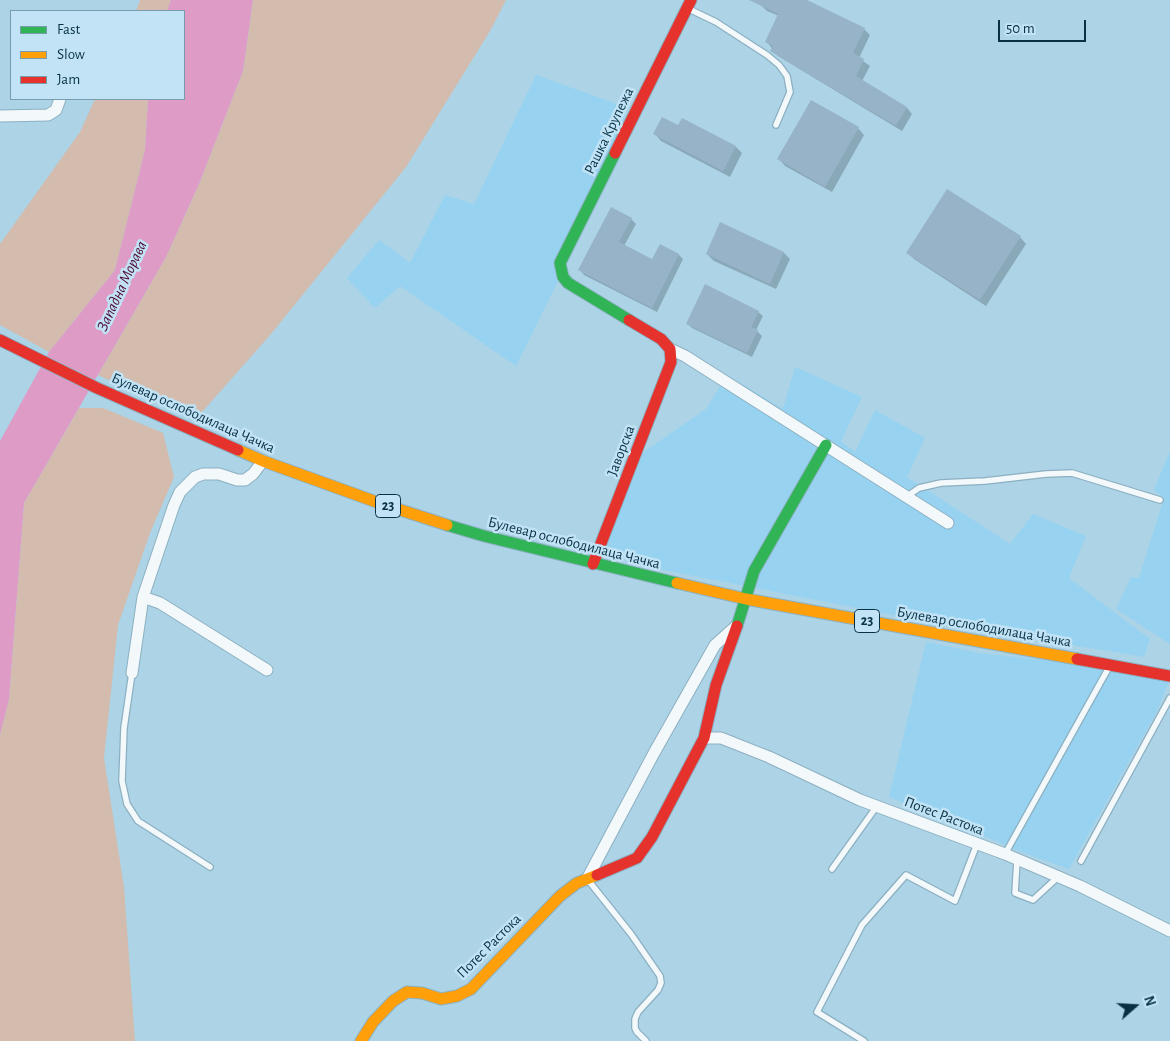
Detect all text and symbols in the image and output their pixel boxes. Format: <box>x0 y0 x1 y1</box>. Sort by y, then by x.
legend <box>10 10 185 100</box>
scale bar <box>1000 10 1088 42</box>
text: 50 m <box>1006 21 1035 36</box>
text: Fast <box>57 22 80 37</box>
text: Slow <box>57 47 85 62</box>
text: Jam <box>57 72 80 87</box>
street label: Рашка Крупежа <box>580 85 638 177</box>
water label: Западна Морава <box>93 238 151 334</box>
street label: Булевар ослободилаца Чачка <box>109 369 277 457</box>
street label: Јаворска <box>603 423 639 479</box>
road number: 23 <box>376 494 400 518</box>
street label: Булевар ослободилаца Чачка <box>486 513 662 573</box>
street label: Булевар ослободилаца Чачка <box>895 603 1073 651</box>
road number: 23 <box>854 610 880 632</box>
street label: Потес Растока <box>902 793 986 839</box>
street label: Потес Растока <box>453 910 525 982</box>
north arrow <box>1110 981 1160 1031</box>
text: N <box>1141 994 1157 1008</box>

